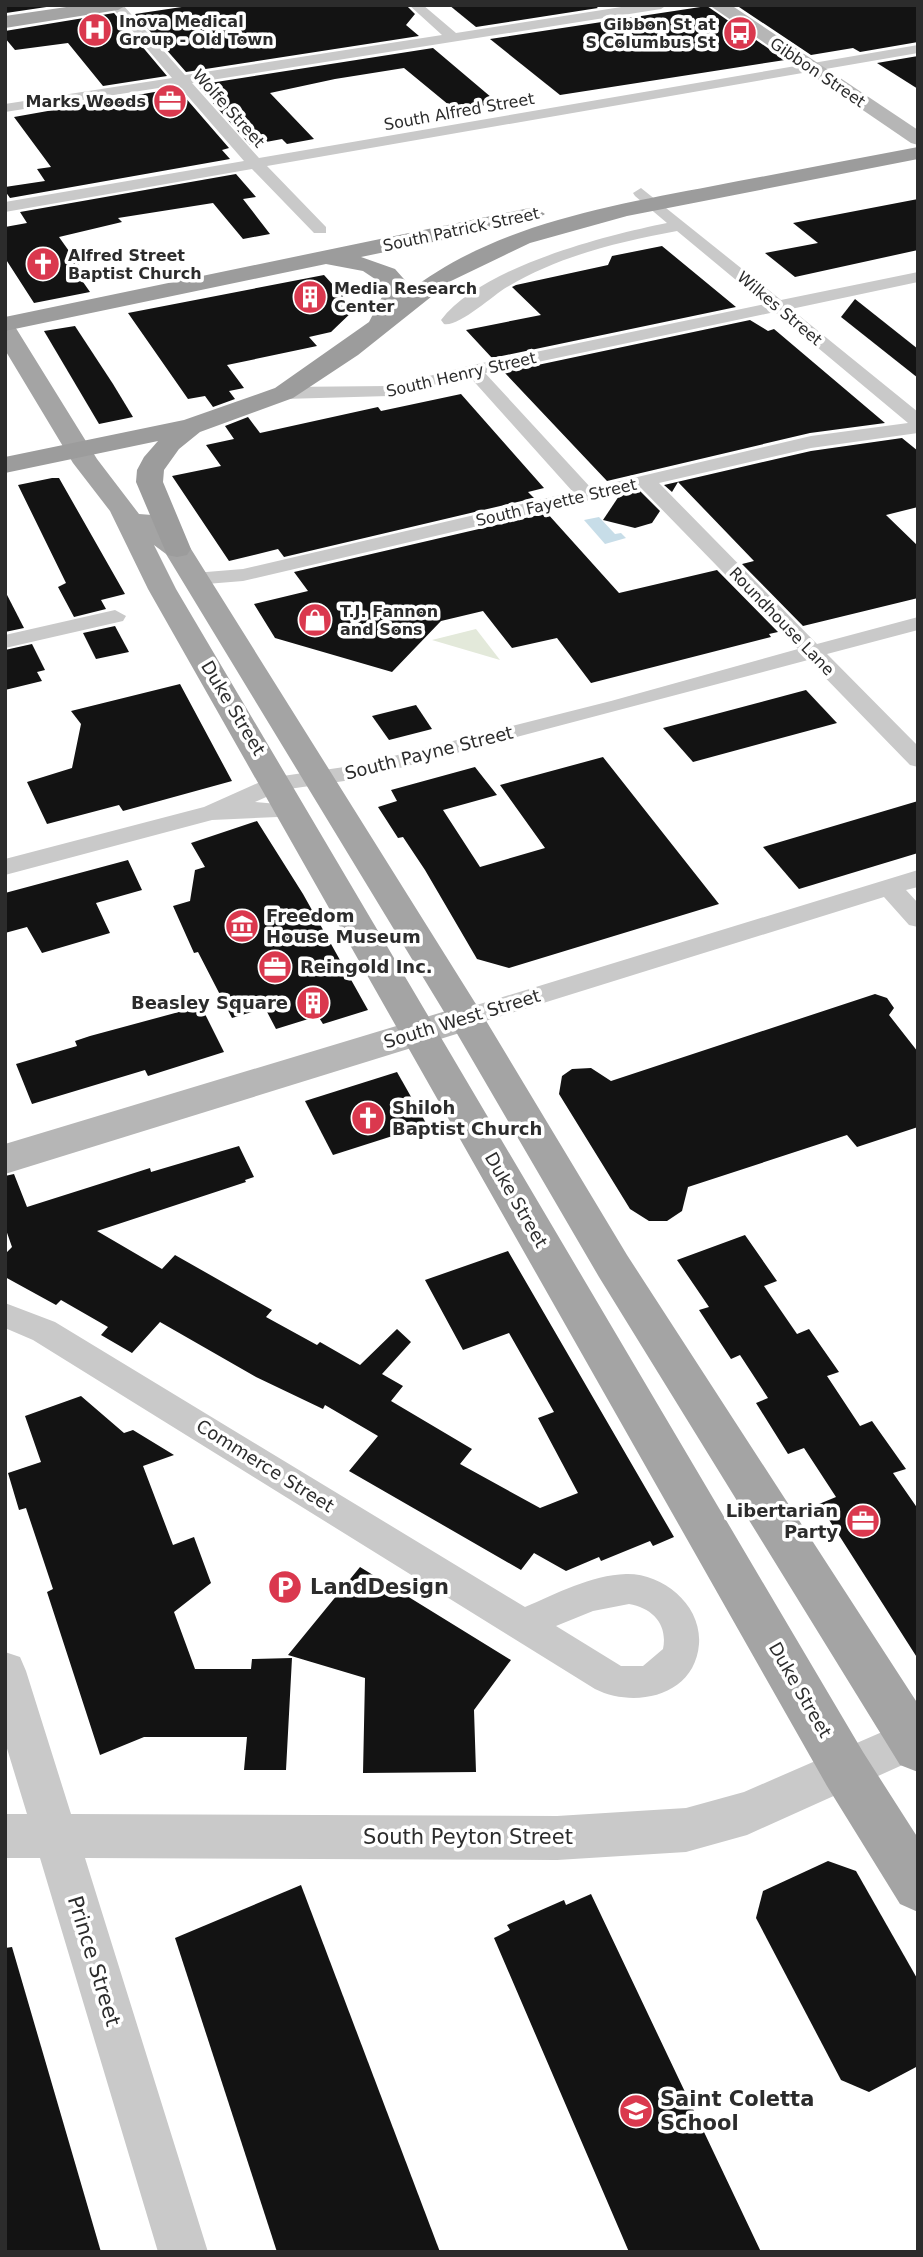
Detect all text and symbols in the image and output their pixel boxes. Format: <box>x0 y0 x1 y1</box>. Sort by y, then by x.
hospital icon: Inova Medical Group - Old Town <box>76 11 114 49</box>
place label: Inova Medical Group - Old Town <box>119 12 274 49</box>
bus stop icon: Gibbon St at S Columbus St <box>721 14 759 52</box>
place label: Gibbon St at S Columbus St <box>586 15 716 52</box>
street label: Gibbon Street <box>766 34 869 111</box>
street label: Wolfe Street <box>189 65 269 151</box>
office icon: Marks Woods <box>151 82 189 120</box>
street label: South Alfred Street <box>382 89 536 134</box>
place label: Marks Woods <box>26 92 146 111</box>
street label: South Patrick Street <box>381 204 541 255</box>
church icon: Alfred Street Baptist Church <box>24 245 62 283</box>
place label: Alfred Street Baptist Church <box>68 246 202 283</box>
street label: Wilkes Street <box>733 267 826 349</box>
building icon: Media Research Center <box>291 278 329 316</box>
place label: Media Research Center <box>334 279 477 316</box>
street label: South Henry Street <box>384 348 538 401</box>
street label: South Fayette Street <box>474 475 638 530</box>
street label: Roundhouse Lane <box>725 563 838 679</box>
shop icon: T.J. Fannon and Sons <box>296 601 334 639</box>
place label: T.J. Fannon and Sons <box>340 602 438 639</box>
street label: Duke Street <box>197 657 270 759</box>
street label: South Payne Street <box>343 721 515 784</box>
place label: Freedom House Museum <box>266 905 421 947</box>
museum icon: Freedom House Museum <box>223 907 261 945</box>
office icon: Reingold Inc. <box>256 948 294 986</box>
place label: Reingold Inc. <box>300 956 433 977</box>
building icon: Beasley Square <box>294 984 332 1022</box>
street label: South West Street <box>381 985 543 1052</box>
place label: Beasley Square <box>131 992 288 1013</box>
place label: Shiloh Baptist Church <box>392 1097 542 1139</box>
church icon: Shiloh Baptist Church <box>349 1099 387 1137</box>
street label: Duke Street <box>481 1148 552 1251</box>
street label: Commerce Street <box>193 1415 338 1516</box>
place label: Libertarian Party <box>726 1500 838 1542</box>
office icon: Libertarian Party <box>844 1502 882 1540</box>
parking icon: LandDesign <box>266 1568 304 1606</box>
place label: LandDesign <box>310 1575 449 1599</box>
street label: Duke Street <box>765 1638 836 1741</box>
street label: South Peyton Street <box>363 1825 573 1849</box>
street label: Prince Street <box>63 1893 125 2029</box>
place label: Saint Coletta School <box>660 2087 814 2135</box>
school or university icon: Saint Coletta School <box>617 2092 655 2130</box>

